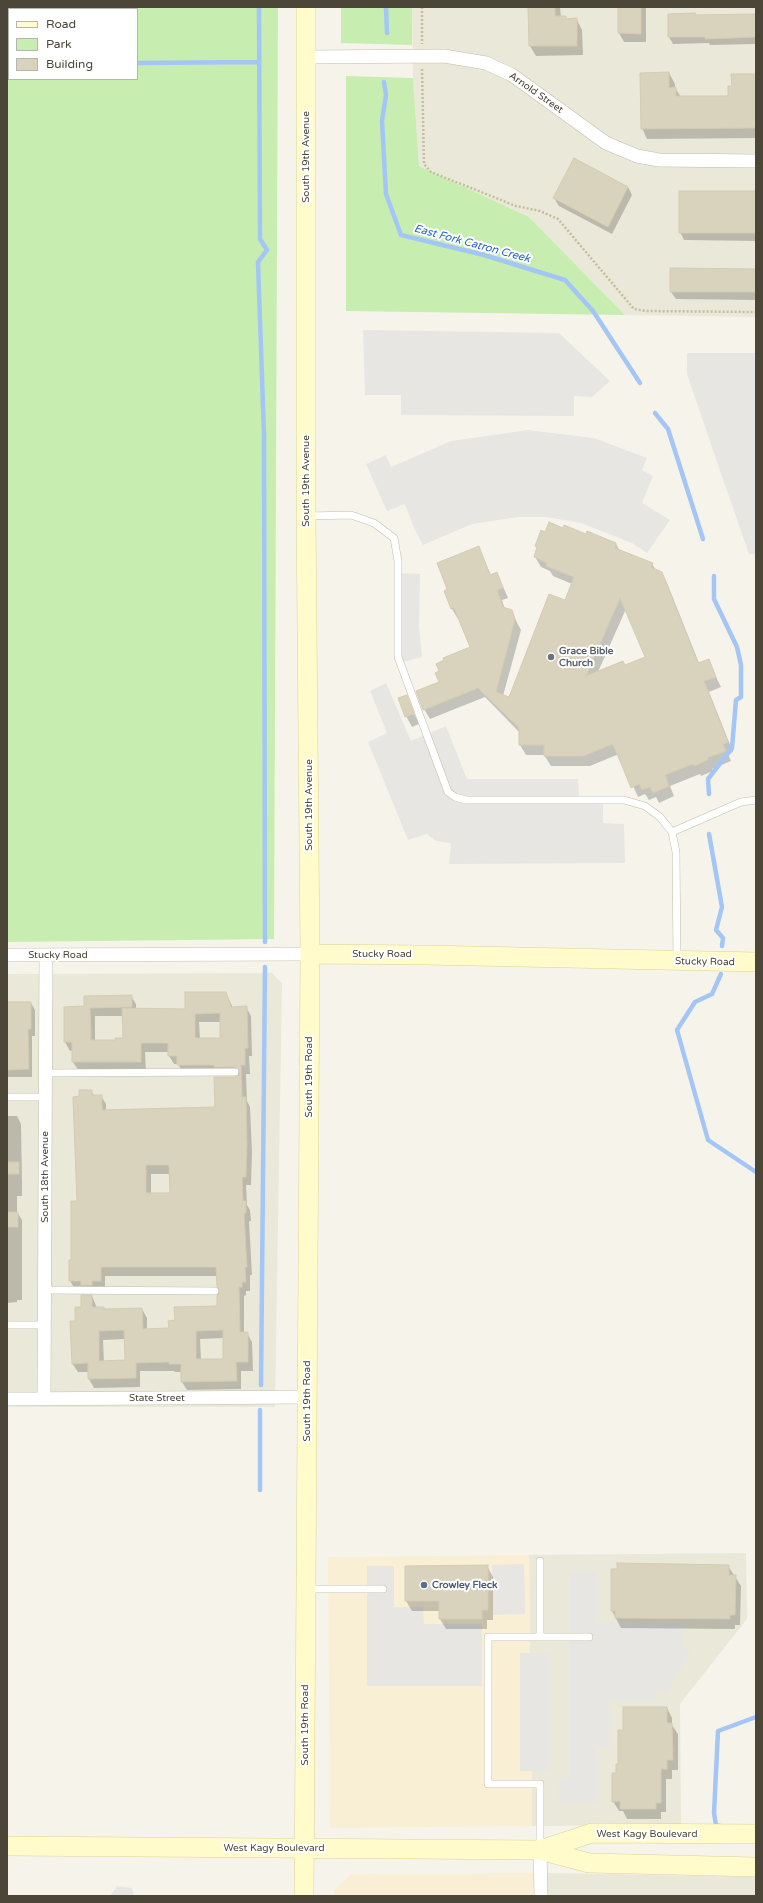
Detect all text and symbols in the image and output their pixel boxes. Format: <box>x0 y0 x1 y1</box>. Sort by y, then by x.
legend <box>8 8 138 80</box>
text: Road <box>46 17 76 31</box>
text: Park <box>46 37 72 51</box>
text: Building <box>46 57 93 71</box>
street label: Arnold Street <box>507 70 565 116</box>
street label: South 19th Avenue <box>300 111 312 203</box>
water label: East Fork Catron Creek <box>412 222 532 266</box>
street label: South 19th Avenue <box>300 435 312 527</box>
place label: Grace Bible Church <box>559 645 613 668</box>
marker: Grace Bible Church <box>546 652 556 662</box>
street label: South 19th Avenue <box>303 759 315 851</box>
street label: Stucky Road <box>352 948 412 960</box>
street label: Stucky Road <box>28 949 88 961</box>
street label: Stucky Road <box>675 955 735 969</box>
street label: South 19th Road <box>303 1036 315 1118</box>
street label: South 18th Avenue <box>39 1131 51 1223</box>
street label: South 19th Road <box>301 1360 313 1442</box>
street label: State Street <box>129 1392 185 1404</box>
place label: Crowley Fleck <box>432 1579 497 1591</box>
marker: Crowley Fleck <box>419 1580 429 1590</box>
street label: South 19th Road <box>299 1684 311 1766</box>
street label: West Kagy Boulevard <box>596 1828 698 1840</box>
street label: West Kagy Boulevard <box>223 1842 325 1854</box>

